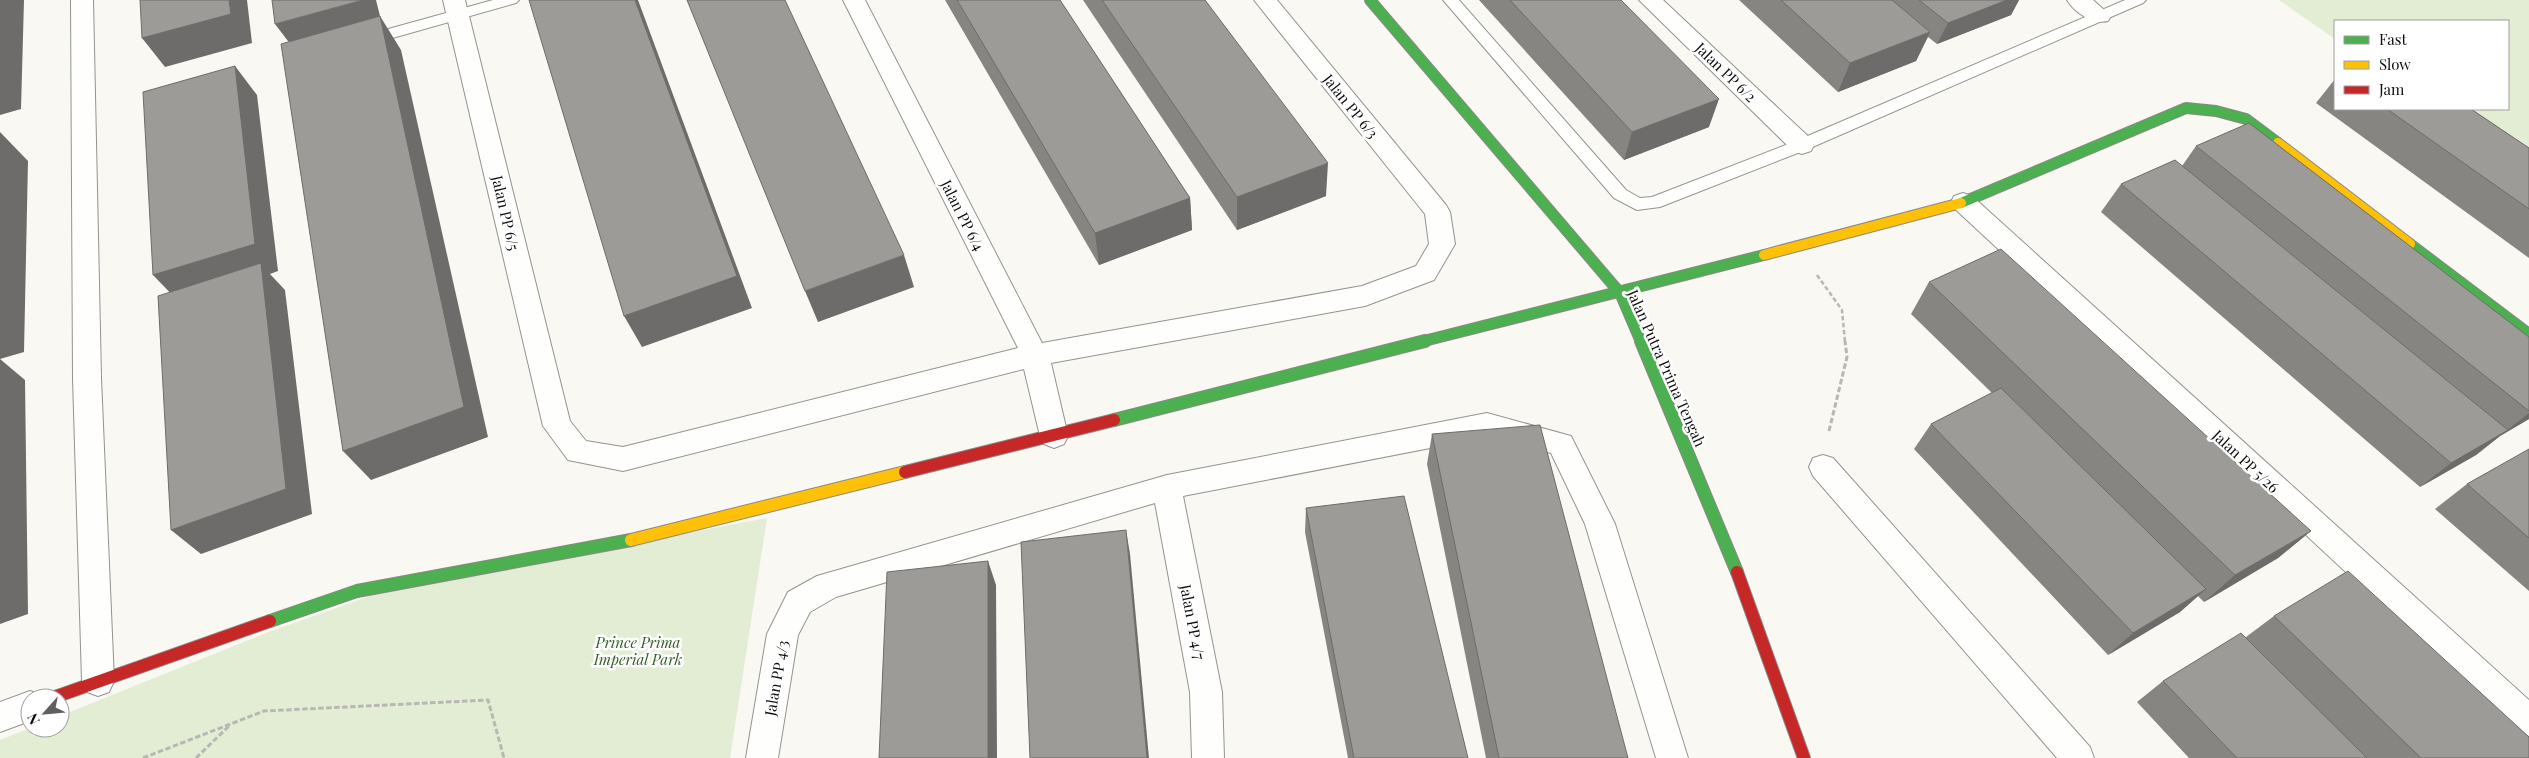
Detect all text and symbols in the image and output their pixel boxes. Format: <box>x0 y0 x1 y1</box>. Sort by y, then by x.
legend <box>2334 20 2509 110</box>
text: Fast <box>2379 29 2408 49</box>
street label: Jalan PP 6/2 <box>1690 37 1761 106</box>
text: Slow <box>2379 54 2411 74</box>
street label: Jalan PP 6/3 <box>1318 69 1383 142</box>
text: Jam <box>2378 79 2405 99</box>
street label: Jalan PP 6/5 <box>487 172 524 253</box>
street label: Jalan PP 6/4 <box>936 175 989 254</box>
street label: Jalan Putra Prima Tengah <box>1623 285 1711 450</box>
street label: Jalan PP 5/26 <box>2208 424 2284 497</box>
street label: Jalan PP 4/7 <box>1176 582 1210 661</box>
park label: Prince Prima Imperial Park <box>593 632 683 669</box>
street label: Jalan PP 4/3 <box>759 638 793 718</box>
north arrow <box>20 688 70 738</box>
text: N <box>22 710 44 728</box>

